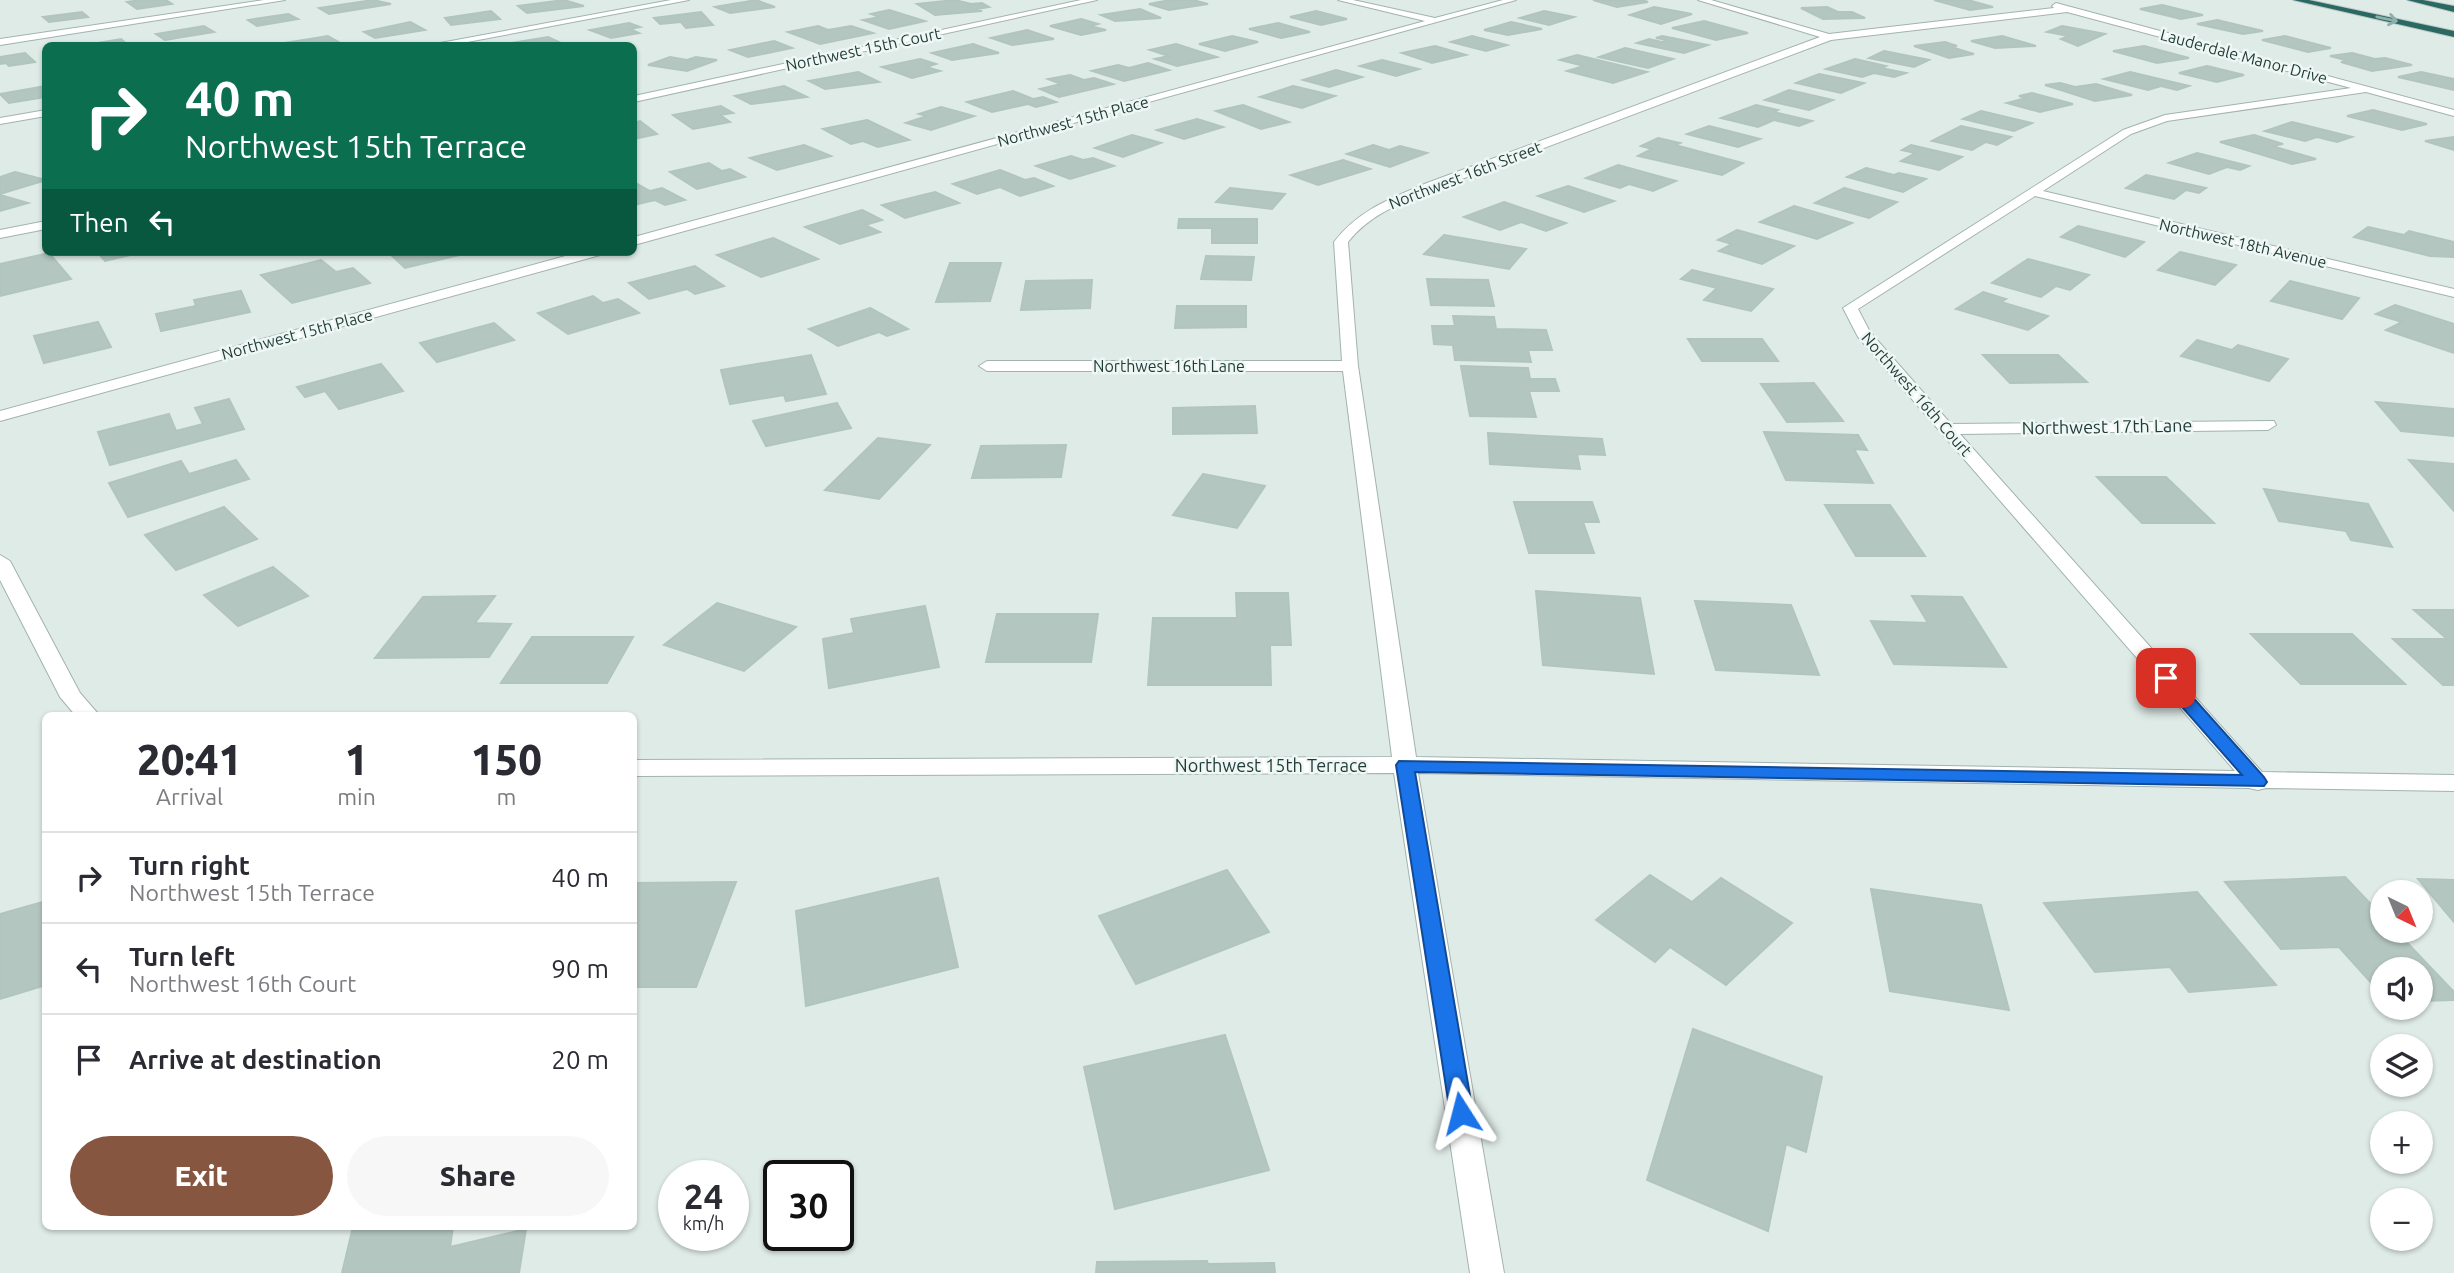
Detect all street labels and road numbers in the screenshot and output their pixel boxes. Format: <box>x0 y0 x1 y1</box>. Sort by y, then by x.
street label: Northwest 15th Court <box>784 24 943 74</box>
street label: Lauderdale Manor Drive <box>2158 25 2330 87</box>
street label: Northwest 15th Place <box>995 92 1151 150</box>
street label: Northwest 16th Street <box>1386 137 1545 212</box>
street label: Northwest 18th Avenue <box>2157 215 2329 271</box>
street label: Northwest 15th Place <box>219 305 375 363</box>
street label: Northwest 16th Court <box>1858 328 1976 460</box>
street label: Northwest 16th Lane <box>1093 357 1245 375</box>
street label: Northwest 17th Lane <box>2021 415 2193 437</box>
street label: Northwest 15th Terrace <box>1175 755 1367 775</box>

